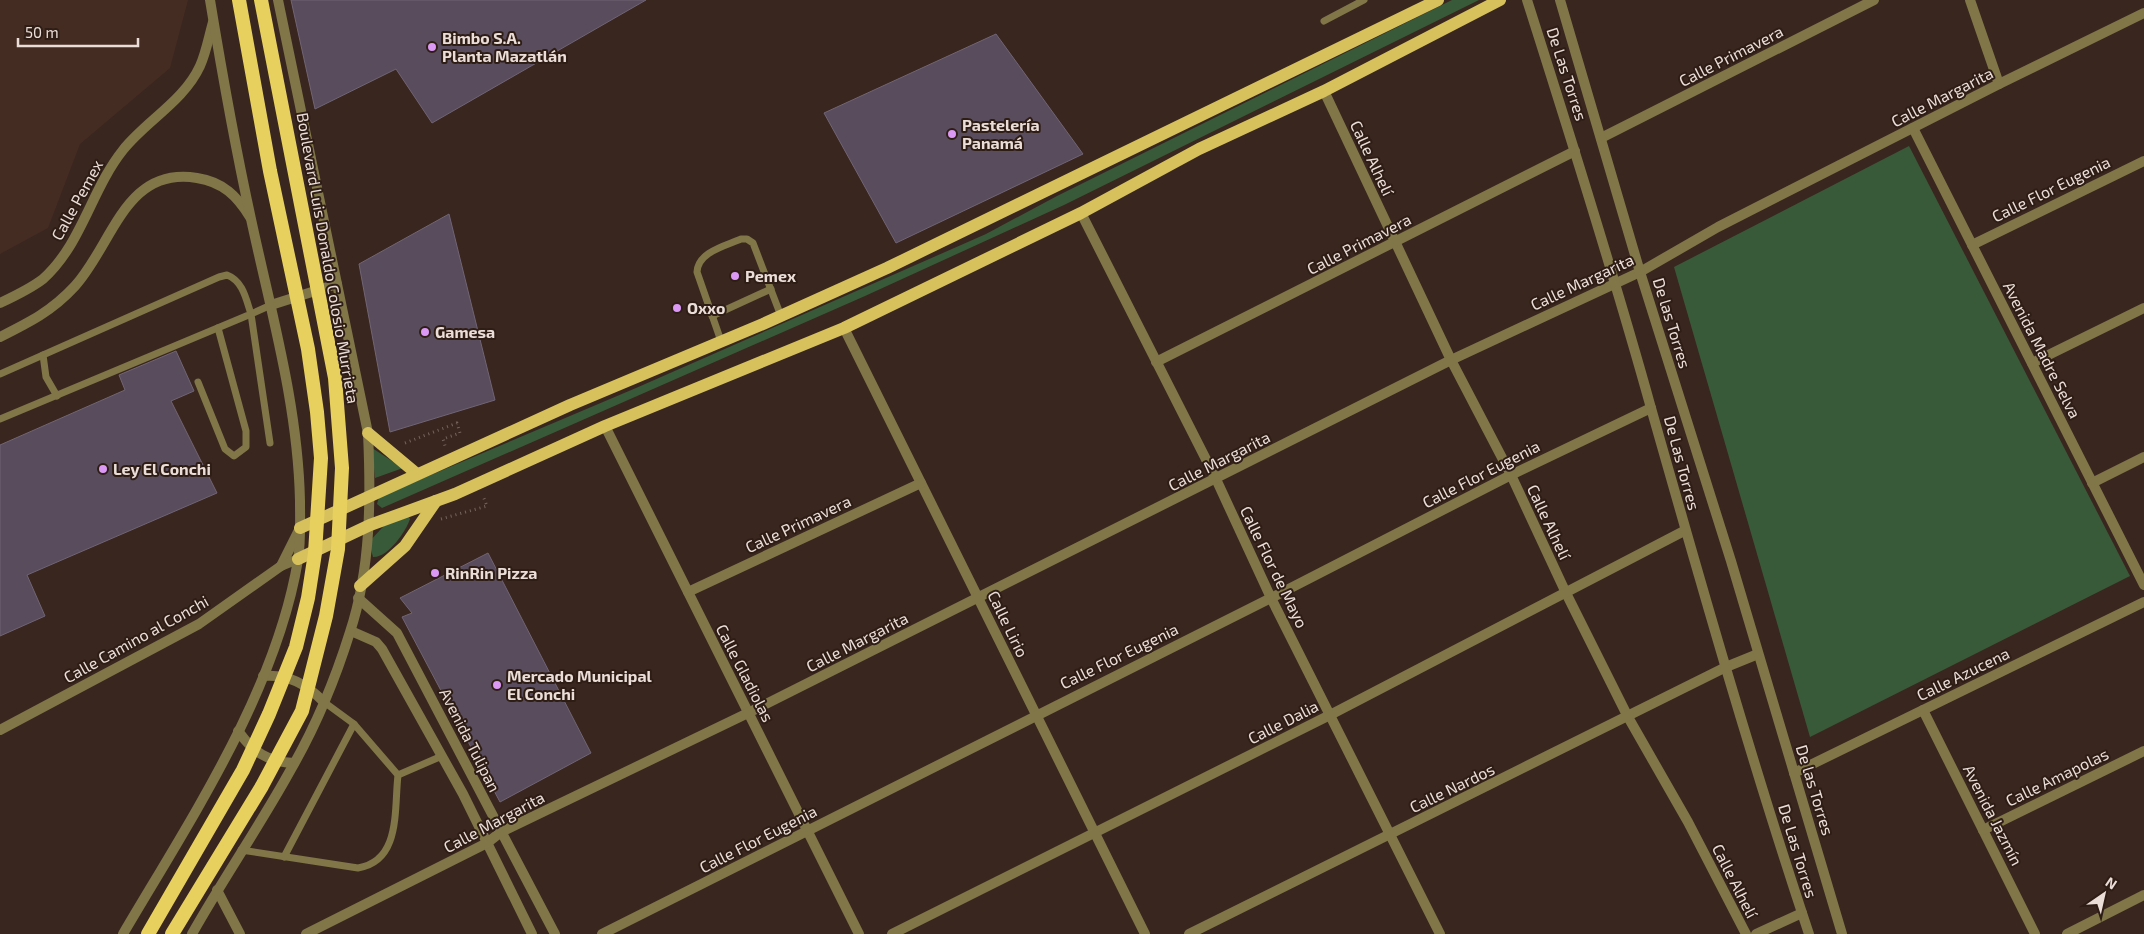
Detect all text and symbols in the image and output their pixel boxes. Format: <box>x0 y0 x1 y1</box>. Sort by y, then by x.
scale bar <box>18 15 138 47</box>
street label: Calle Primavera <box>1676 21 1786 90</box>
text: 50 m <box>25 23 59 41</box>
street label: De Las Torres <box>1543 25 1592 123</box>
place label: Bimbo S.A. Planta Mazatlán <box>442 28 567 65</box>
marker: Bimbo S.A. Planta Mazatlán <box>426 41 438 53</box>
street label: Calle Margarita <box>1888 63 1996 130</box>
street label: Boulevard Luis Donaldo Colosio Murrieta <box>294 111 363 405</box>
place label: Pastelería Panamá <box>962 115 1040 152</box>
street label: Calle Alhelí <box>1347 117 1399 199</box>
marker: Pastelería Panamá <box>946 128 958 140</box>
street label: Calle Flor Eugenia <box>1989 152 2113 225</box>
street label: Calle Pemex <box>47 156 107 243</box>
street label: Calle Primavera <box>1304 209 1414 278</box>
street label: Calle Margarita <box>1527 249 1636 314</box>
place label: Pemex <box>745 266 796 285</box>
marker: Pemex <box>729 270 741 282</box>
street label: De las Torres <box>1650 275 1695 370</box>
street label: Avenida Madre Selva <box>2000 278 2085 421</box>
place label: Oxxo <box>687 298 725 317</box>
marker: Oxxo <box>671 302 683 314</box>
place label: Gamesa <box>435 322 495 341</box>
marker: Gamesa <box>419 326 431 338</box>
street label: De Las Torres <box>1661 414 1704 512</box>
street label: Calle Margarita <box>1165 427 1273 494</box>
street label: Calle Flor Eugenia <box>1419 436 1543 511</box>
place label: Ley El Conchi <box>113 459 211 479</box>
marker: Ley El Conchi <box>97 463 109 475</box>
street label: Calle Alhelí <box>1524 481 1576 563</box>
street label: Calle Primavera <box>742 491 854 556</box>
street label: Calle Flor de Mayo <box>1237 503 1312 631</box>
place label: RinRin Pizza <box>445 563 537 582</box>
marker: RinRin Pizza <box>429 567 441 579</box>
street label: Calle Lirio <box>984 588 1033 660</box>
street label: Calle Camino al Conchi <box>60 591 212 686</box>
street label: Calle Margarita <box>803 608 911 675</box>
street label: Calle Flor Eugenia <box>1057 619 1181 692</box>
street label: Calle Gladiolas <box>713 621 778 725</box>
street label: Calle Azucena <box>1913 643 2012 704</box>
place label: Mercado Municipal El Conchi <box>507 666 653 703</box>
marker: Mercado Municipal El Conchi <box>491 679 503 691</box>
street label: Avenida Tulipan <box>436 685 505 795</box>
street label: Calle Dalia <box>1244 696 1321 747</box>
street label: De las Torres <box>1793 742 1838 837</box>
street label: Calle Amapolas <box>2002 743 2111 810</box>
street label: Calle Nardos <box>1406 759 1497 816</box>
street label: Avenida Jazmín <box>1960 761 2027 868</box>
street label: Calle Margarita <box>440 787 548 856</box>
street label: Calle Flor Eugenia <box>696 801 820 876</box>
street label: De Las Torres <box>1775 802 1822 900</box>
street label: Calle Alhelí <box>1709 841 1763 922</box>
north arrow <box>2079 869 2129 919</box>
text: N <box>2103 873 2120 893</box>

